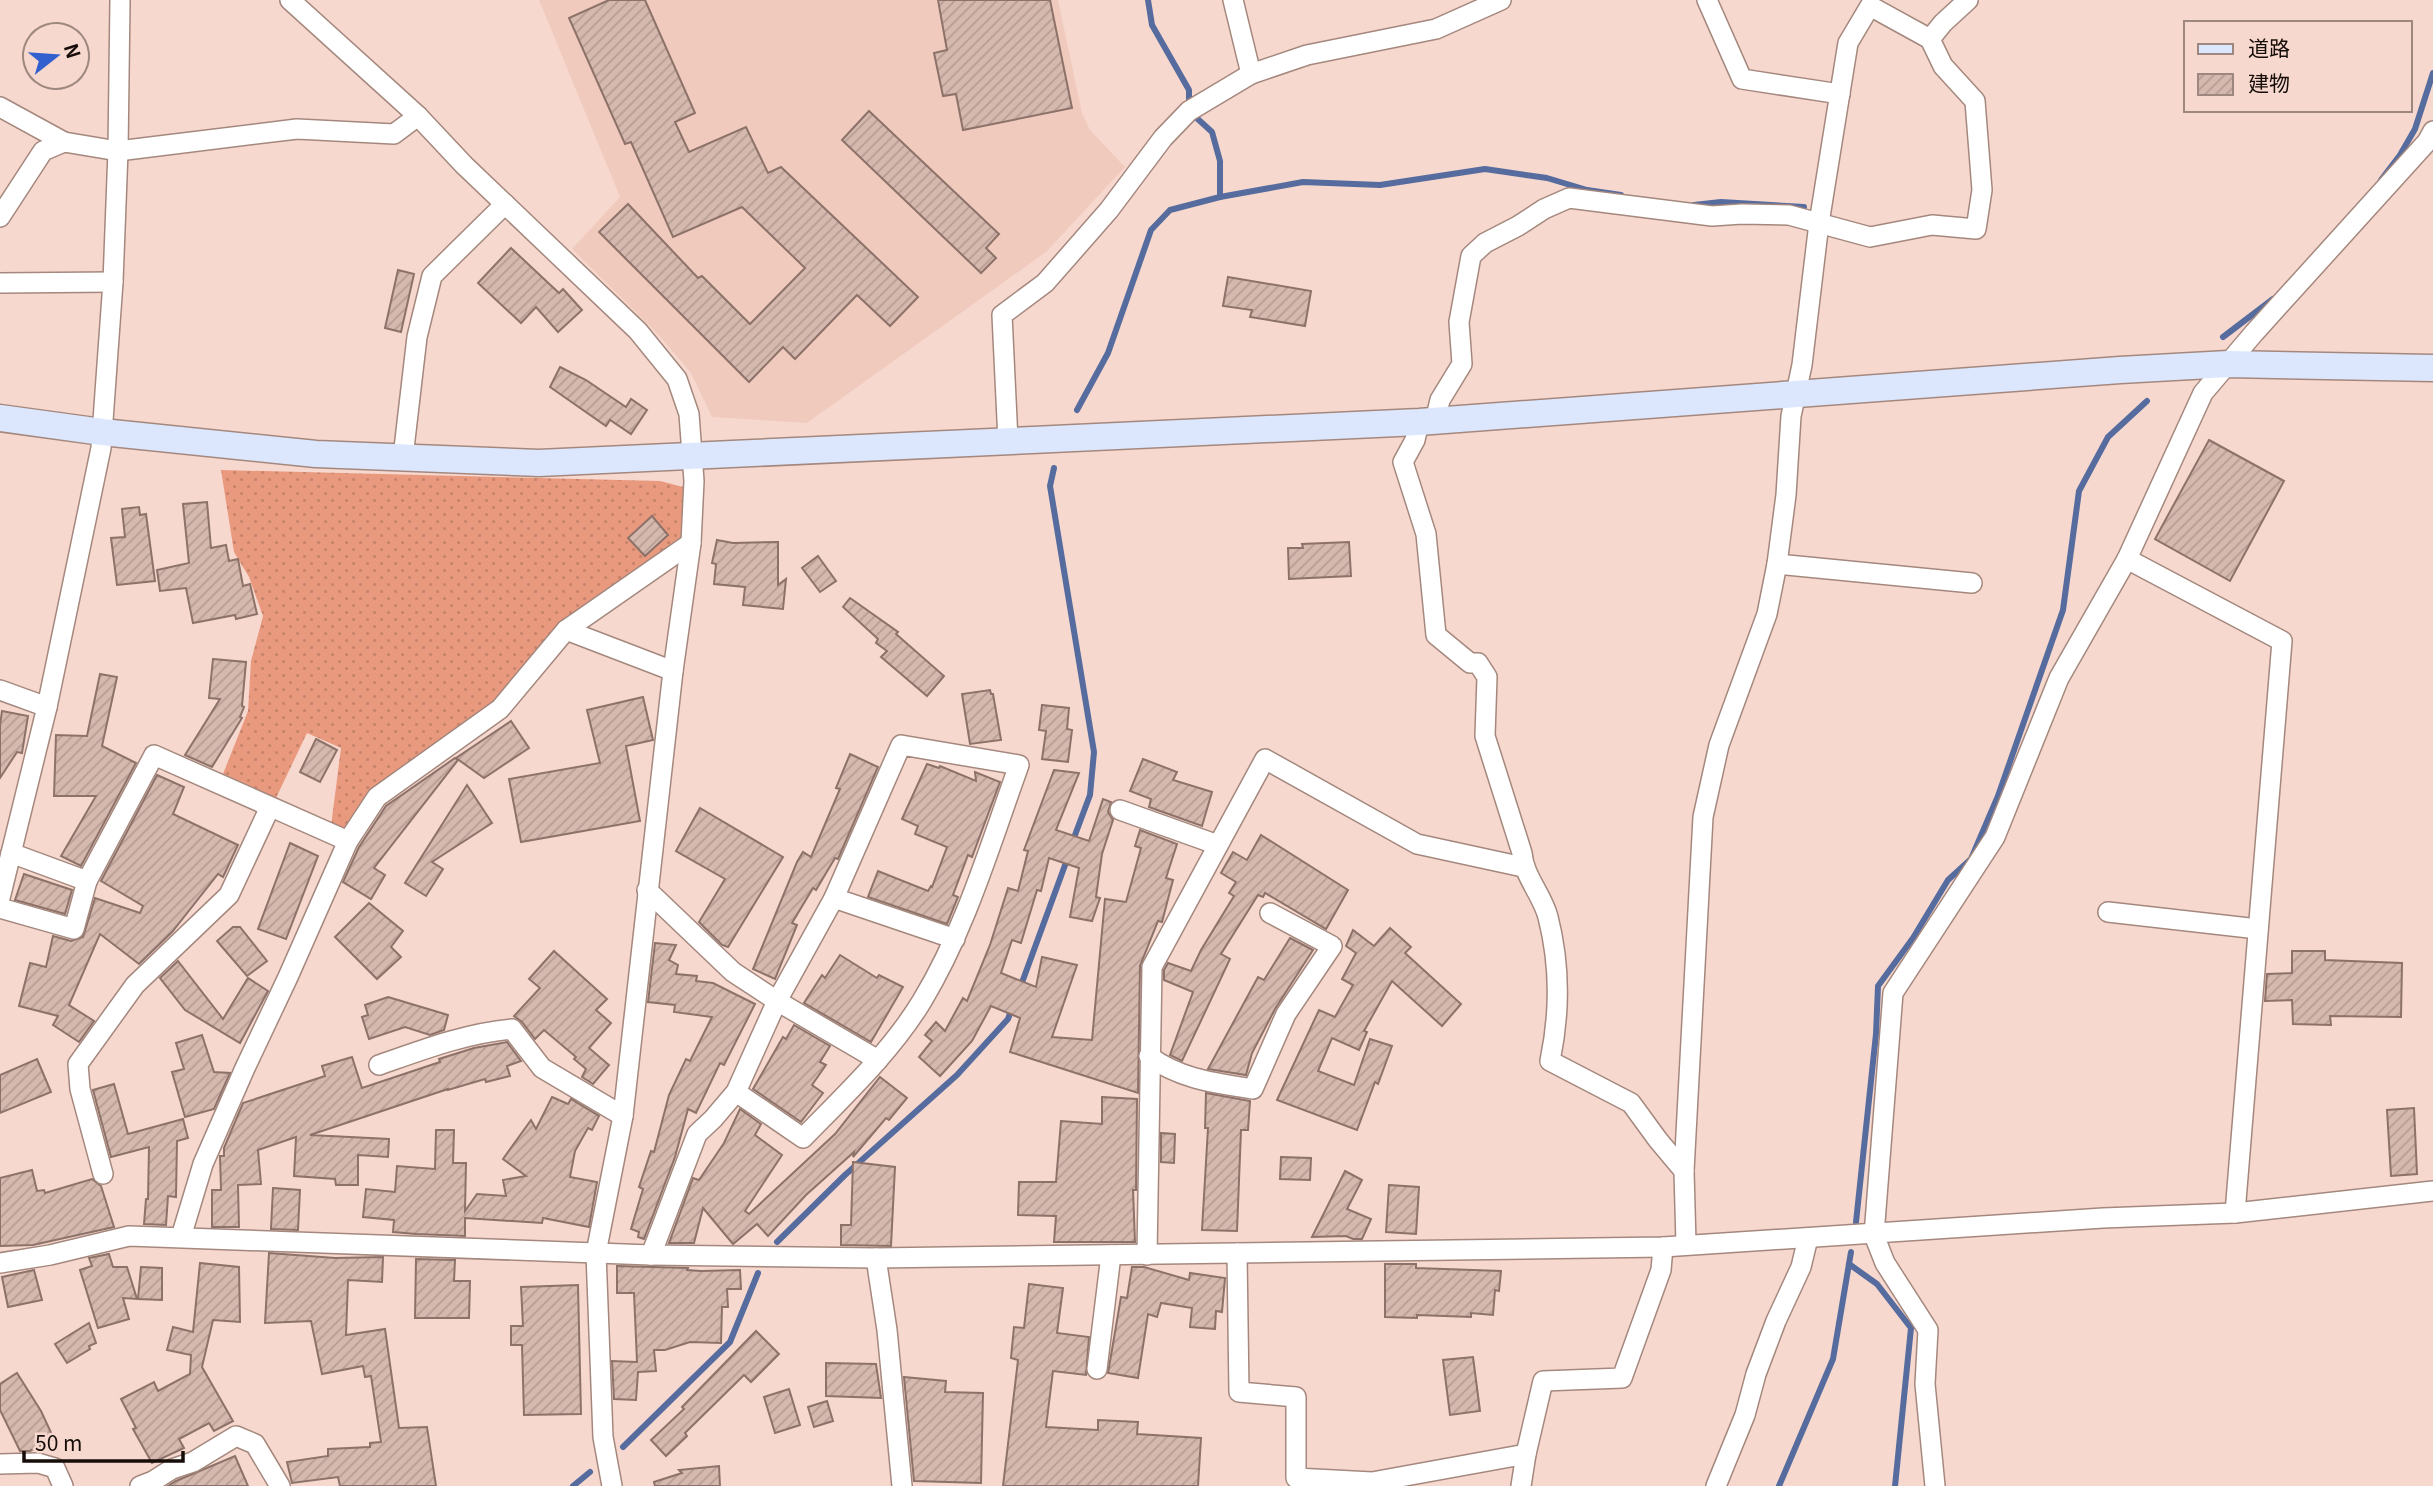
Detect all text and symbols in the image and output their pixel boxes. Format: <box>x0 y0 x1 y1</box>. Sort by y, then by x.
north arrow <box>21 21 91 91</box>
legend <box>2184 21 2412 112</box>
text: 道路 <box>2248 32 2290 62</box>
text: N <box>59 40 89 61</box>
text: 建物 <box>2248 67 2290 97</box>
scale bar <box>24 1420 184 1464</box>
text: 50 m <box>35 1427 82 1457</box>

